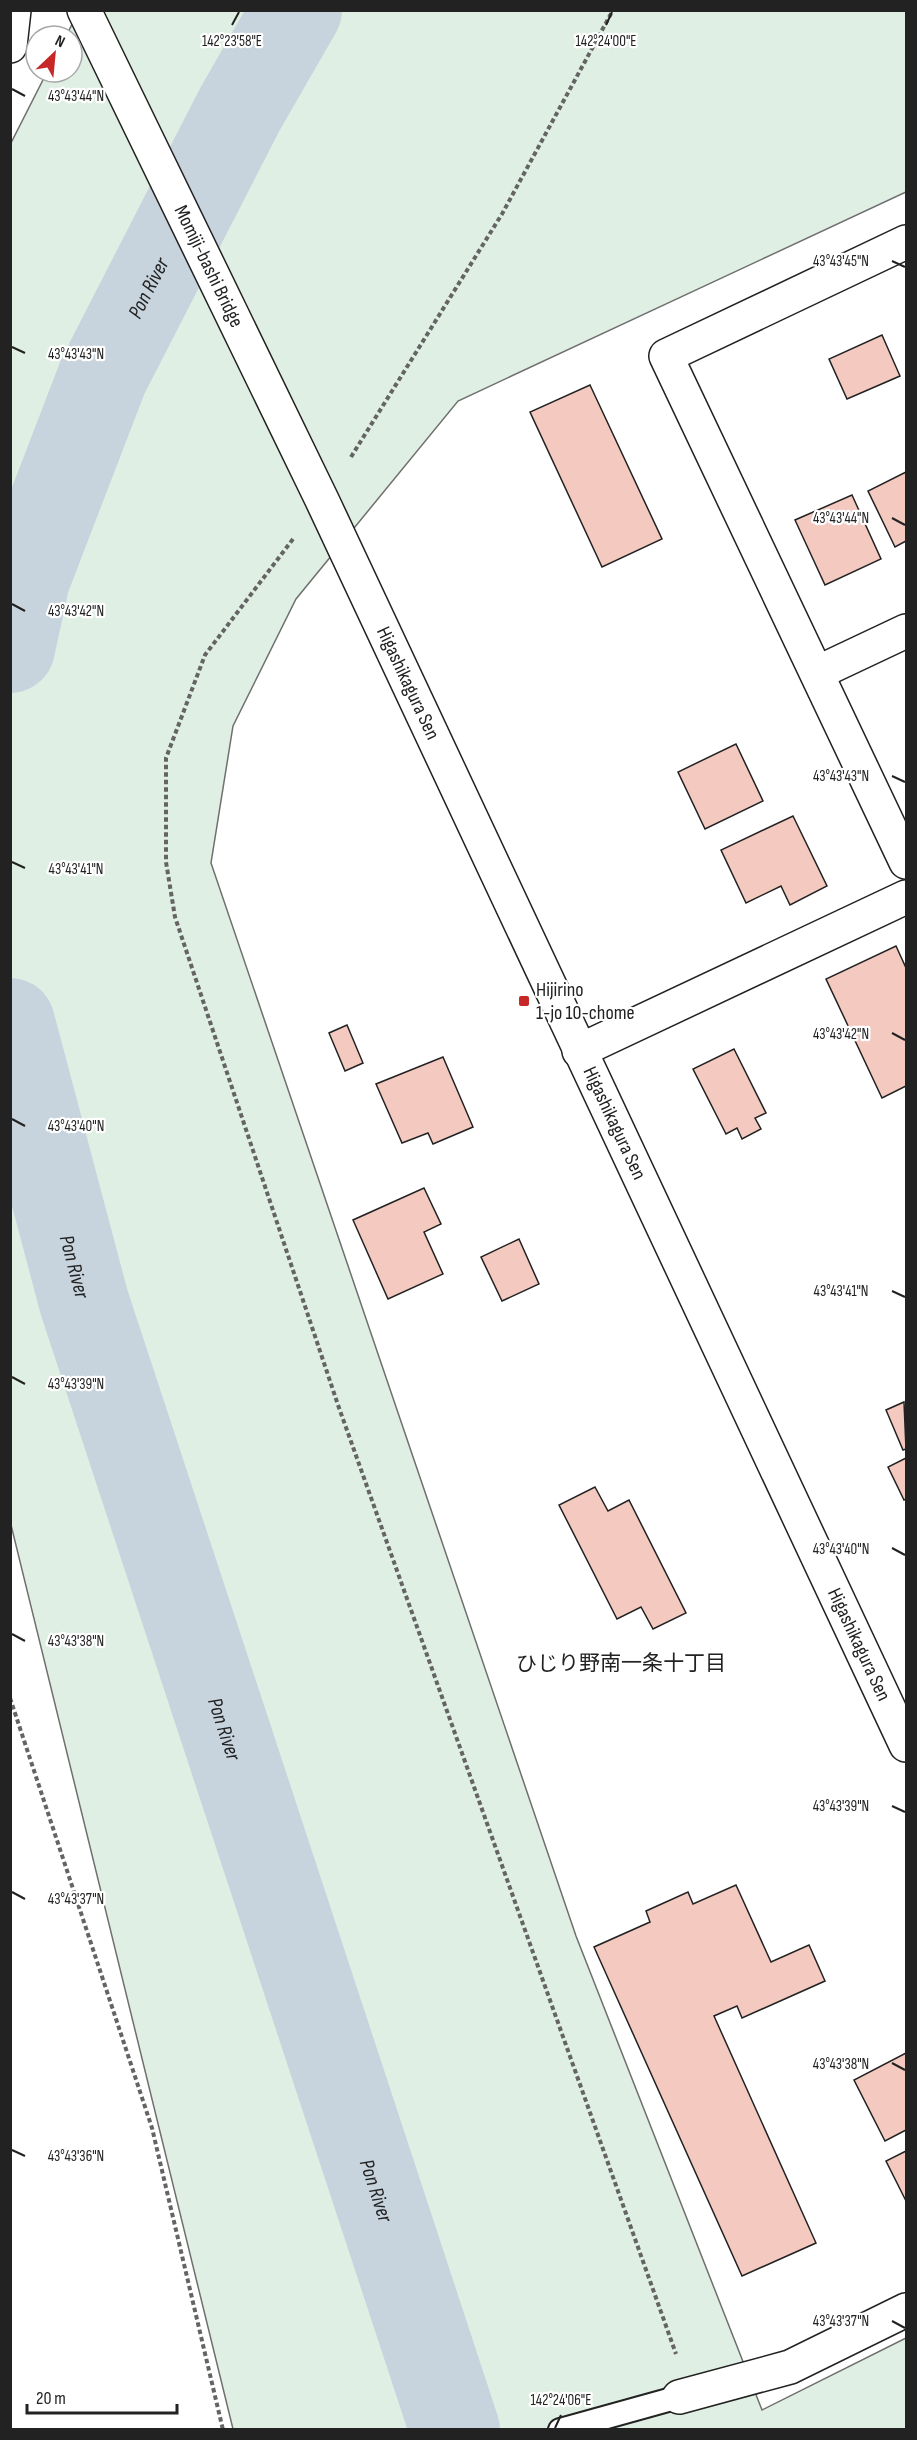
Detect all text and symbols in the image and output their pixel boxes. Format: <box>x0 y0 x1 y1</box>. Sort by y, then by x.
north arrow <box>24 24 84 84</box>
text: N <box>52 31 68 52</box>
text: 142°23'58"E <box>202 32 262 51</box>
text: 142°24'00"E <box>576 32 636 51</box>
text: 43°43'44"N <box>48 87 104 106</box>
street label: Momiji-bashi Bridge <box>169 201 248 331</box>
text: 43°43'45"N <box>813 252 869 271</box>
water label: Pon River <box>122 253 175 322</box>
text: 43°43'43"N <box>48 345 104 364</box>
text: 43°43'44"N <box>813 509 869 528</box>
text: 43°43'42"N <box>48 602 104 621</box>
street label: Higashikagura Sen <box>371 623 445 743</box>
text: 43°43'43"N <box>813 767 869 786</box>
text: 43°43'41"N <box>49 860 103 879</box>
place label: Hijirino 1-jo 10-chome <box>536 978 635 1025</box>
marker: Hijirino 1-jo 10-chome <box>517 994 531 1008</box>
text: 43°43'42"N <box>813 1025 869 1044</box>
street label: Higashikagura Sen <box>578 1063 651 1183</box>
text: 43°43'40"N <box>48 1117 104 1136</box>
water label: Pon River <box>54 1232 95 1302</box>
text: 43°43'41"N <box>814 1282 868 1301</box>
text: 43°43'39"N <box>48 1375 104 1394</box>
text: 43°43'40"N <box>813 1540 869 1559</box>
street label: Higashikagura Sen <box>822 1584 896 1705</box>
text: 43°43'38"N <box>48 1632 104 1651</box>
district label: ひじり野南一条十丁目 <box>516 1651 726 1676</box>
water label: Pon River <box>202 1694 247 1764</box>
text: 43°43'39"N <box>813 1797 869 1816</box>
text: 43°43'37"N <box>48 1890 104 1909</box>
text: 43°43'38"N <box>813 2055 869 2074</box>
text: 43°43'36"N <box>48 2147 104 2166</box>
water label: Pon River <box>354 2156 399 2226</box>
text: 43°43'37"N <box>813 2312 869 2331</box>
scale bar <box>27 2377 177 2415</box>
text: 20 m <box>36 2388 66 2409</box>
text: 142°24'06"E <box>531 2391 591 2410</box>

